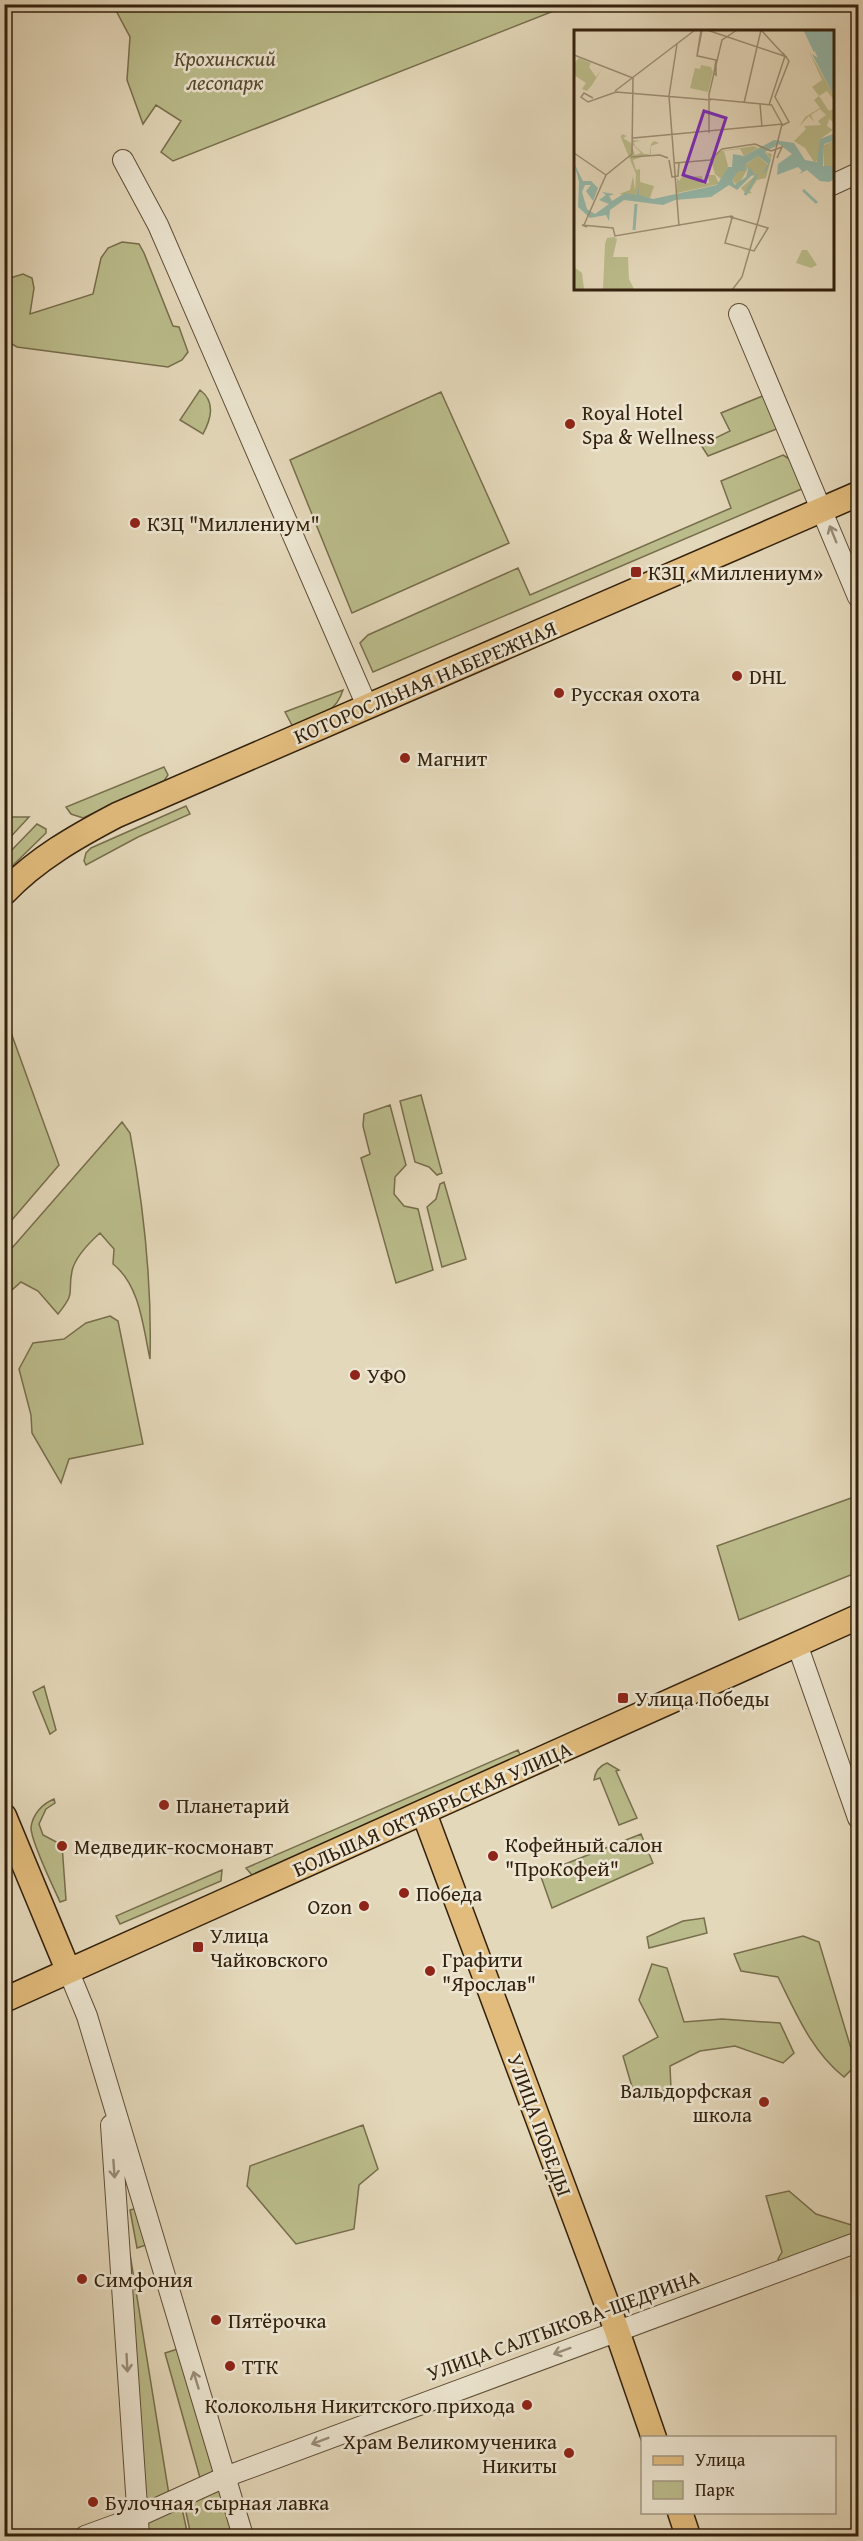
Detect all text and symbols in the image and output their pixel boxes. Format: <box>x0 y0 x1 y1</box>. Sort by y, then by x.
inset map <box>574 30 833 290</box>
park label: Крохинский лесопарк <box>174 43 276 98</box>
place label: Royal Hotel Spa & Wеllness <box>582 397 715 452</box>
marker: Royal Hotel Spa & Wеllness <box>563 417 577 431</box>
place label: КЗЦ "Миллениум" <box>147 508 320 539</box>
marker: КЗЦ "Миллениум" <box>128 516 142 530</box>
one-way arrow <box>827 526 838 544</box>
place label: КЗЦ «Миллениум» <box>648 557 823 588</box>
marker: КЗЦ «Миллениум» <box>629 565 643 579</box>
street label: КОТОРОСЛЬНАЯ НАБЕРЕЖНАЯ <box>289 612 561 752</box>
place label: DHL <box>749 661 786 692</box>
marker: DHL <box>730 669 744 683</box>
place label: Русская охота <box>571 678 700 709</box>
marker: Русская охота <box>552 686 566 700</box>
place label: Магнит <box>417 743 487 774</box>
marker: Магнит <box>398 751 412 765</box>
place label: УФО <box>367 1360 406 1391</box>
marker: УФО <box>348 1368 362 1382</box>
place label: Улица Победы <box>635 1683 770 1714</box>
marker: Улица Победы <box>616 1691 630 1705</box>
street label: БОЛЬШАЯ ОКТЯБРЬСКАЯ УЛИЦА <box>288 1733 577 1885</box>
place label: Планетарий <box>176 1790 290 1821</box>
marker: Планетарий <box>157 1798 171 1812</box>
place label: Кофейный салон "ПроКофей" <box>505 1829 663 1884</box>
place label: Медведик-космонавт <box>74 1831 273 1862</box>
marker: Медведик-космонавт <box>55 1839 69 1853</box>
marker: Кофейный салон "ПроКофей" <box>486 1849 500 1863</box>
place label: Победа <box>416 1878 482 1909</box>
marker: Победа <box>397 1886 411 1900</box>
place label: Ozon <box>308 1891 352 1922</box>
marker: Ozon <box>357 1899 371 1913</box>
place label: Улица Чайковского <box>210 1920 328 1975</box>
marker: Улица Чайковского <box>191 1940 205 1954</box>
place label: Графити "Ярослав" <box>442 1944 536 1999</box>
marker: Графити "Ярослав" <box>423 1964 437 1978</box>
street label: УЛИЦА ПОБЕДЫ <box>500 2049 580 2201</box>
place label: Вальдорфская школа <box>620 2075 752 2130</box>
marker: Вальдорфская школа <box>757 2095 771 2109</box>
one-way arrow <box>109 2158 120 2178</box>
street label: УЛИЦА САЛТЫКОВА-ЩЕДРИНА <box>422 2261 704 2389</box>
place label: Симфония <box>94 2264 193 2295</box>
marker: Симфония <box>75 2272 89 2286</box>
place label: Пятёрочка <box>228 2305 326 2336</box>
marker: Пятёрочка <box>209 2313 223 2327</box>
one-way arrow <box>553 2346 572 2357</box>
place label: ТТК <box>242 2351 279 2382</box>
one-way arrow <box>122 2353 133 2373</box>
marker: ТТК <box>223 2359 237 2373</box>
one-way arrow <box>190 2371 201 2390</box>
place label: Колокольня Никитского прихода <box>205 2390 515 2421</box>
marker: Колокольня Никитского прихода <box>520 2398 534 2412</box>
place label: Храм Великомученика Никиты <box>343 2426 557 2481</box>
one-way arrow <box>312 2436 330 2447</box>
legend <box>641 2436 836 2514</box>
marker: Храм Великомученика Никиты <box>562 2446 576 2460</box>
text: Улица <box>695 2446 746 2473</box>
text: Парк <box>695 2476 735 2503</box>
place label: Булочная, сырная лавка <box>105 2487 329 2518</box>
marker: Булочная, сырная лавка <box>86 2495 100 2509</box>

